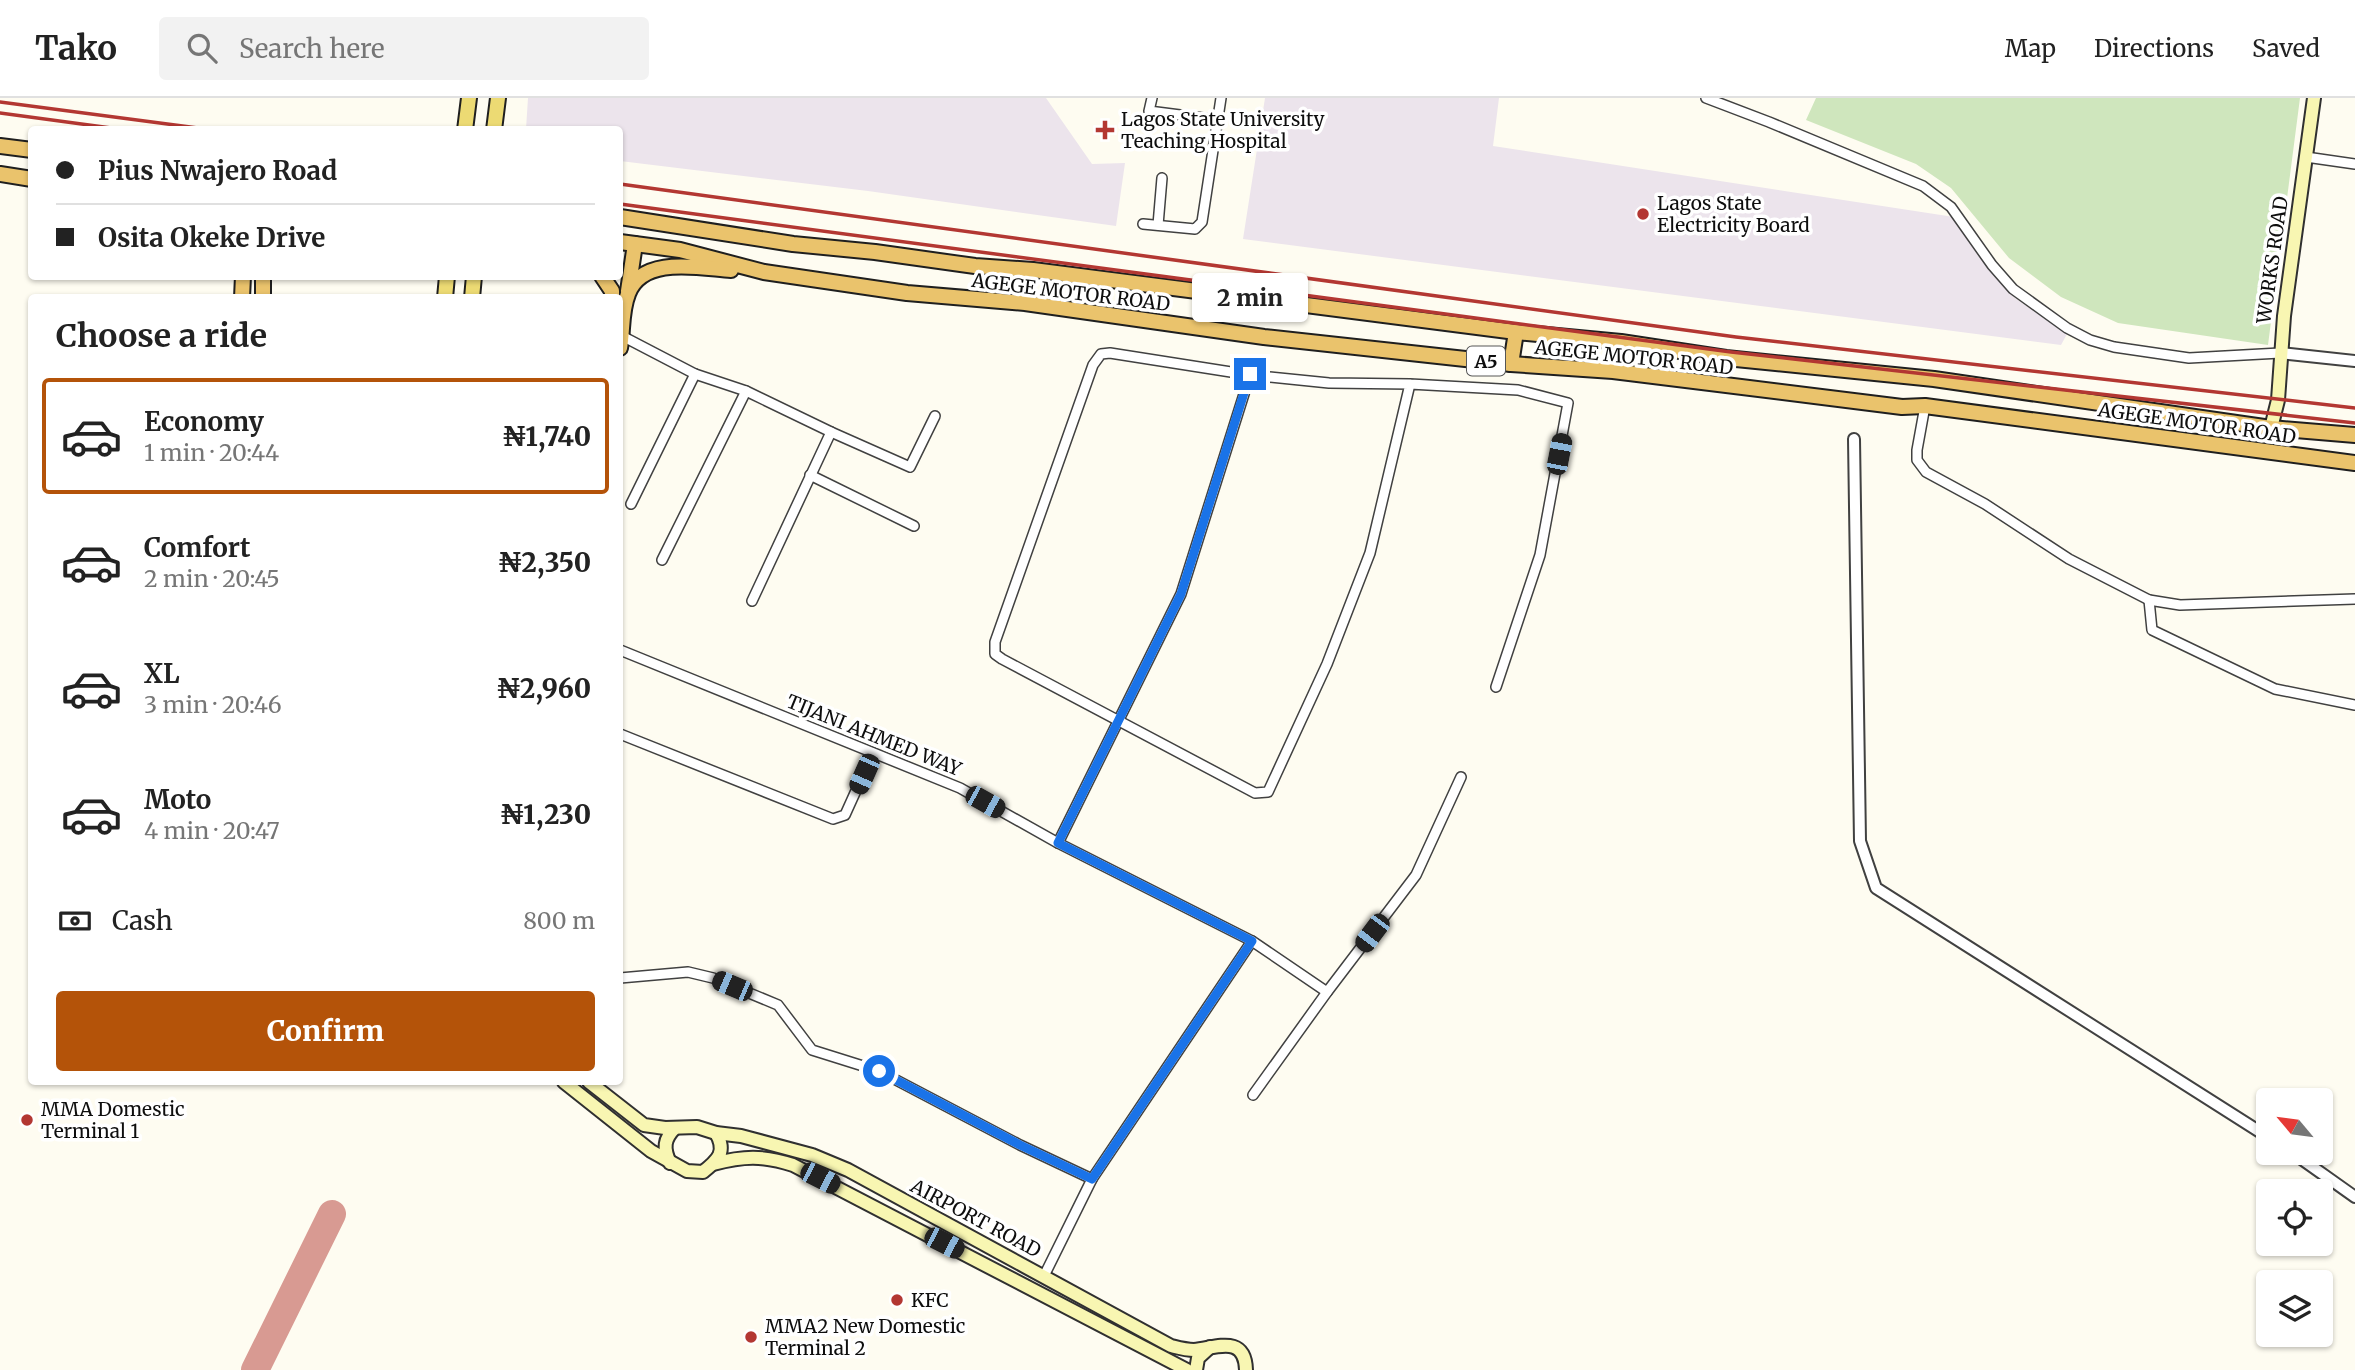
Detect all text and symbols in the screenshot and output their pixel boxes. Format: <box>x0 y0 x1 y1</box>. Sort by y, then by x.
search box <box>159 17 649 80</box>
text: Tako <box>35 28 117 69</box>
icon: search <box>183 29 221 67</box>
text: Search here <box>239 32 385 65</box>
text: Map <box>2005 33 2056 64</box>
text: Directions <box>2094 33 2214 64</box>
text: Saved <box>2252 33 2320 64</box>
place label: Lagos State University Teaching Hospital <box>1121 107 1325 153</box>
marker: Lagos State University Teaching Hospital <box>1095 120 1115 140</box>
text: Pius Nwajero Road <box>98 154 337 187</box>
place label: Lagos State Electricity Board <box>1657 191 1810 237</box>
street label: WORKS ROAD <box>2251 195 2293 326</box>
marker: Lagos State Electricity Board <box>1635 206 1651 222</box>
text: Osita Okeke Drive <box>98 221 325 254</box>
street label: AGEGE MOTOR ROAD <box>970 268 1171 316</box>
callout: 2 min <box>1192 272 1308 322</box>
text: 2 min <box>1217 283 1283 312</box>
text: Choose a ride <box>56 316 267 356</box>
street label: AGEGE MOTOR ROAD <box>1533 335 1734 379</box>
road number: A5 <box>1467 346 1505 376</box>
route end <box>1234 358 1266 390</box>
street label: AGEGE MOTOR ROAD <box>2096 397 2297 449</box>
icon: car <box>60 405 123 468</box>
text: Economy <box>144 405 264 438</box>
text: ₦1,740 <box>502 420 591 453</box>
car <box>1545 431 1574 477</box>
text: 1 min · 20:44 <box>144 438 279 467</box>
icon: car <box>60 531 123 594</box>
text: Comfort <box>144 531 250 564</box>
text: ₦2,350 <box>497 546 591 579</box>
text: 2 min · 20:45 <box>144 564 280 593</box>
icon: car <box>60 657 123 720</box>
text: XL <box>144 657 180 690</box>
text: ₦2,960 <box>496 672 591 705</box>
street label: TIJANI AHMED WAY <box>783 689 966 781</box>
text: 3 min · 20:46 <box>144 690 282 719</box>
car <box>846 751 883 797</box>
icon: car <box>60 783 123 846</box>
text: Moto <box>144 783 211 816</box>
car <box>962 783 1009 821</box>
text: ₦1,230 <box>499 798 591 831</box>
text: 4 min · 20:47 <box>144 816 280 845</box>
icon: cash <box>56 902 94 940</box>
text: Cash <box>112 904 173 937</box>
text: 800 m <box>523 906 595 935</box>
car <box>1351 910 1394 956</box>
car <box>709 968 756 1004</box>
button: Confirm <box>56 991 595 1071</box>
route start <box>863 1055 895 1087</box>
north arrow <box>2256 1088 2333 1166</box>
map controls <box>2256 1088 2333 1347</box>
place label: MMA Domestic Terminal 1 <box>41 1097 185 1143</box>
marker: MMA Domestic Terminal 1 <box>19 1112 35 1128</box>
car <box>797 1159 844 1197</box>
street label: AIRPORT ROAD <box>906 1173 1045 1262</box>
button: locate <box>2256 1179 2333 1256</box>
car <box>921 1224 968 1262</box>
button: layers <box>2256 1270 2333 1347</box>
place label: KFC <box>911 1288 949 1312</box>
marker: KFC <box>889 1292 905 1308</box>
place label: MMA2 New Domestic Terminal 2 <box>765 1314 965 1360</box>
marker: MMA2 New Domestic Terminal 2 <box>743 1329 759 1345</box>

